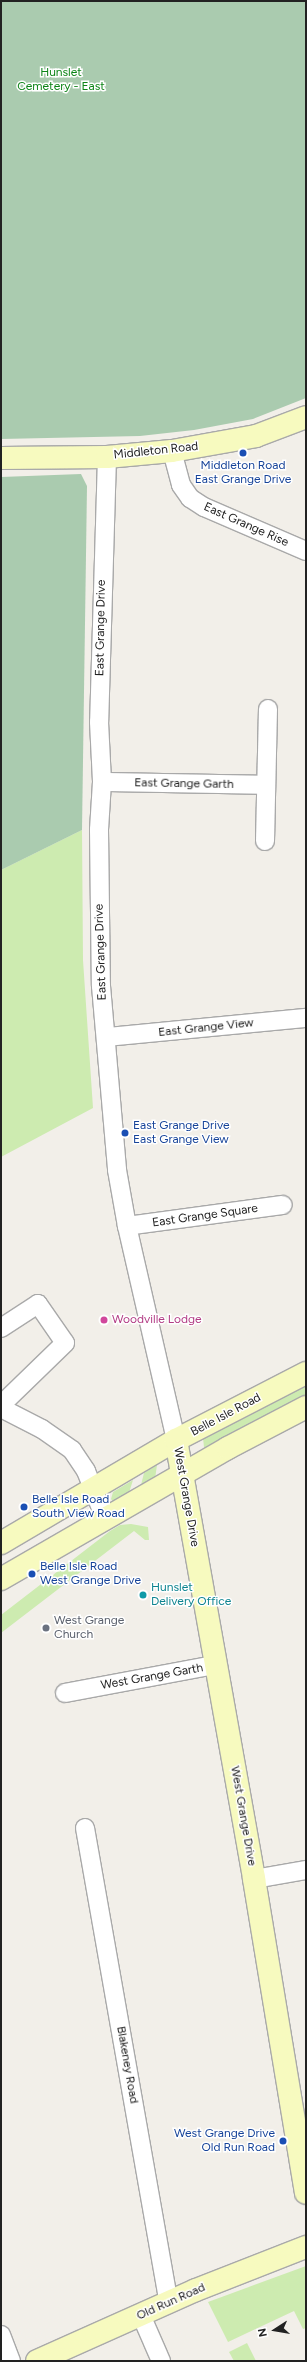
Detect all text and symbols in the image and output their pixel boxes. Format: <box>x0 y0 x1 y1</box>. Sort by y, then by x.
park label: Hunslet Cemetery - East <box>17 66 105 94</box>
street label: Middleton Road <box>113 439 199 463</box>
marker: Middleton Road East Grange Drive <box>238 448 248 458</box>
place label: Middleton Road East Grange Drive <box>195 459 291 487</box>
street label: East Grange Rise <box>201 500 291 550</box>
street label: East Grange Drive <box>93 580 109 676</box>
street label: East Grange Garth <box>134 776 234 792</box>
street label: East Grange Drive <box>92 903 110 1001</box>
street label: East Grange View <box>158 1016 254 1040</box>
place label: East Grange Drive East Grange View <box>133 1119 230 1147</box>
marker: East Grange Drive East Grange View <box>120 1128 130 1138</box>
street label: East Grange Square <box>151 1201 259 1231</box>
place label: Woodville Lodge <box>112 1313 202 1327</box>
marker: Woodville Lodge <box>99 1315 109 1325</box>
street label: Belle Isle Road <box>188 1390 264 1440</box>
street label: West Grange Drive <box>170 1446 202 1548</box>
place label: Belle Isle Road South View Road <box>32 1493 125 1521</box>
marker: Belle Isle Road South View Road <box>19 1502 29 1512</box>
place label: Belle Isle Road West Grange Drive <box>40 1560 141 1588</box>
marker: Belle Isle Road West Grange Drive <box>27 1569 37 1579</box>
place label: Hunslet Delivery Office <box>151 1581 231 1609</box>
marker: Hunslet Delivery Office <box>138 1590 148 1600</box>
place label: West Grange Church <box>54 1614 124 1642</box>
marker: West Grange Church <box>41 1623 51 1633</box>
street label: West Grange Garth <box>100 1661 204 1693</box>
street label: West Grange Drive <box>227 1765 259 1867</box>
street label: Blakeney Road <box>113 2025 141 2105</box>
place label: West Grange Drive Old Run Road <box>174 2127 275 2155</box>
marker: West Grange Drive Old Run Road <box>278 2136 288 2146</box>
street label: Old Run Road <box>135 2280 207 2324</box>
north arrow <box>255 2310 295 2350</box>
text: N <box>256 2327 270 2338</box>

